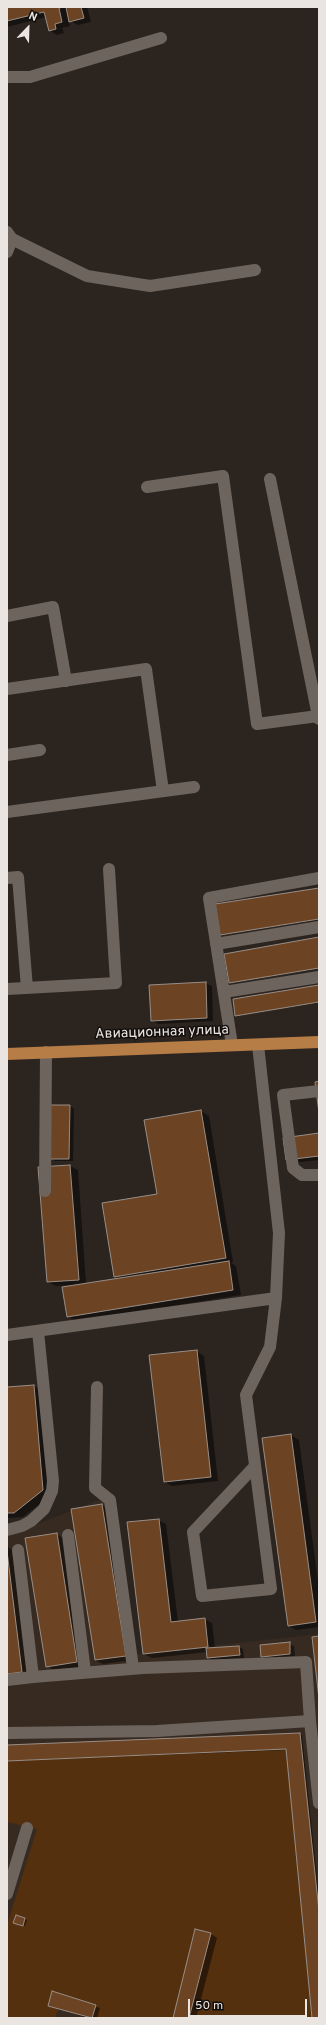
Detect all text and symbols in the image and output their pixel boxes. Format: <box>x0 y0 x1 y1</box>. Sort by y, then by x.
north arrow <box>8 8 48 48</box>
text: N <box>26 9 39 25</box>
street label: Авиационная улица <box>95 1022 229 1044</box>
scale bar <box>190 1991 309 2017</box>
text: 50 m <box>195 1998 223 2014</box>

